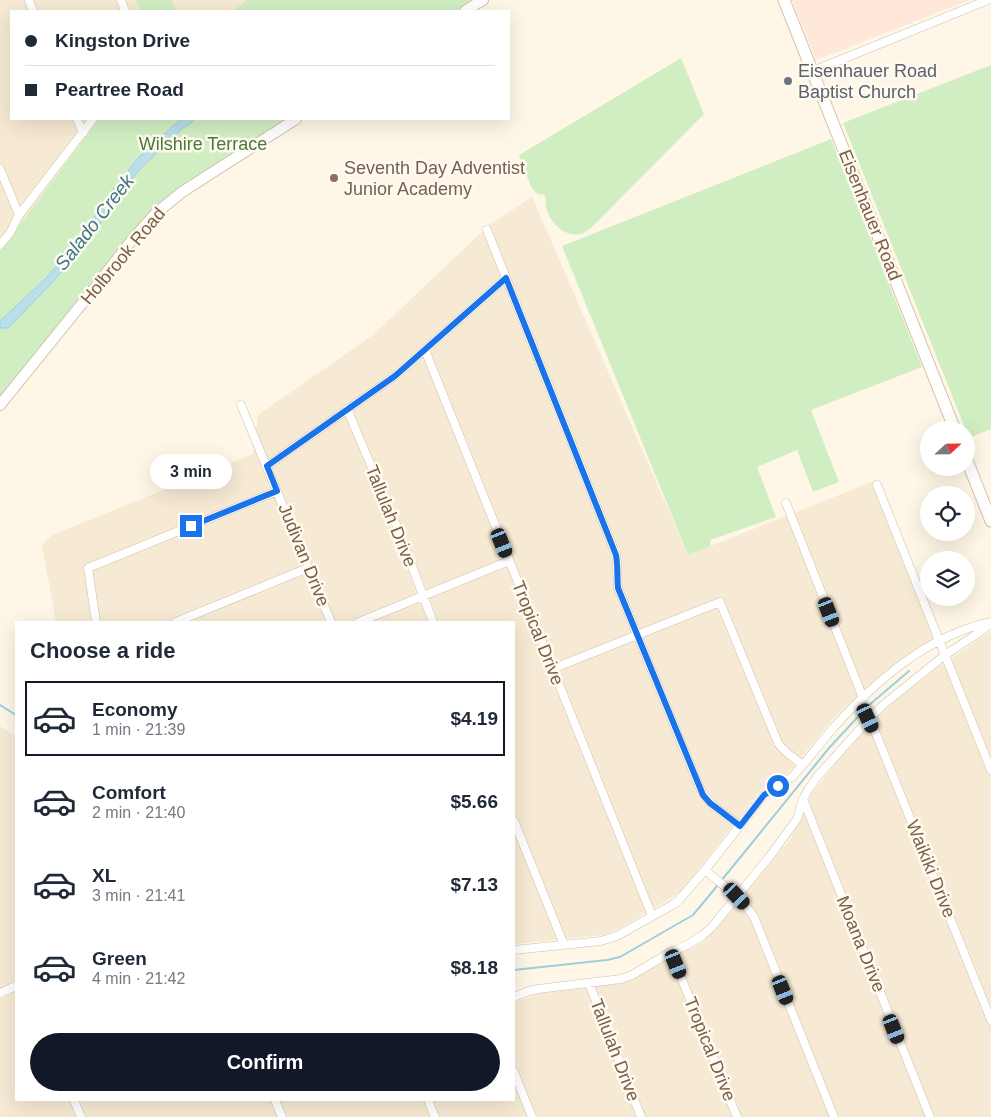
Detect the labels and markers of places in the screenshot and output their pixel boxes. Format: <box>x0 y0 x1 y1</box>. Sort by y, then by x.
place label: Eisenhauer Road Baptist Church <box>798 61 937 102</box>
marker: Eisenhauer Road Baptist Church <box>782 75 794 87</box>
place label: Seventh Day Adventist Junior Academy <box>344 158 525 199</box>
marker: Seventh Day Adventist Junior Academy <box>328 172 340 184</box>

